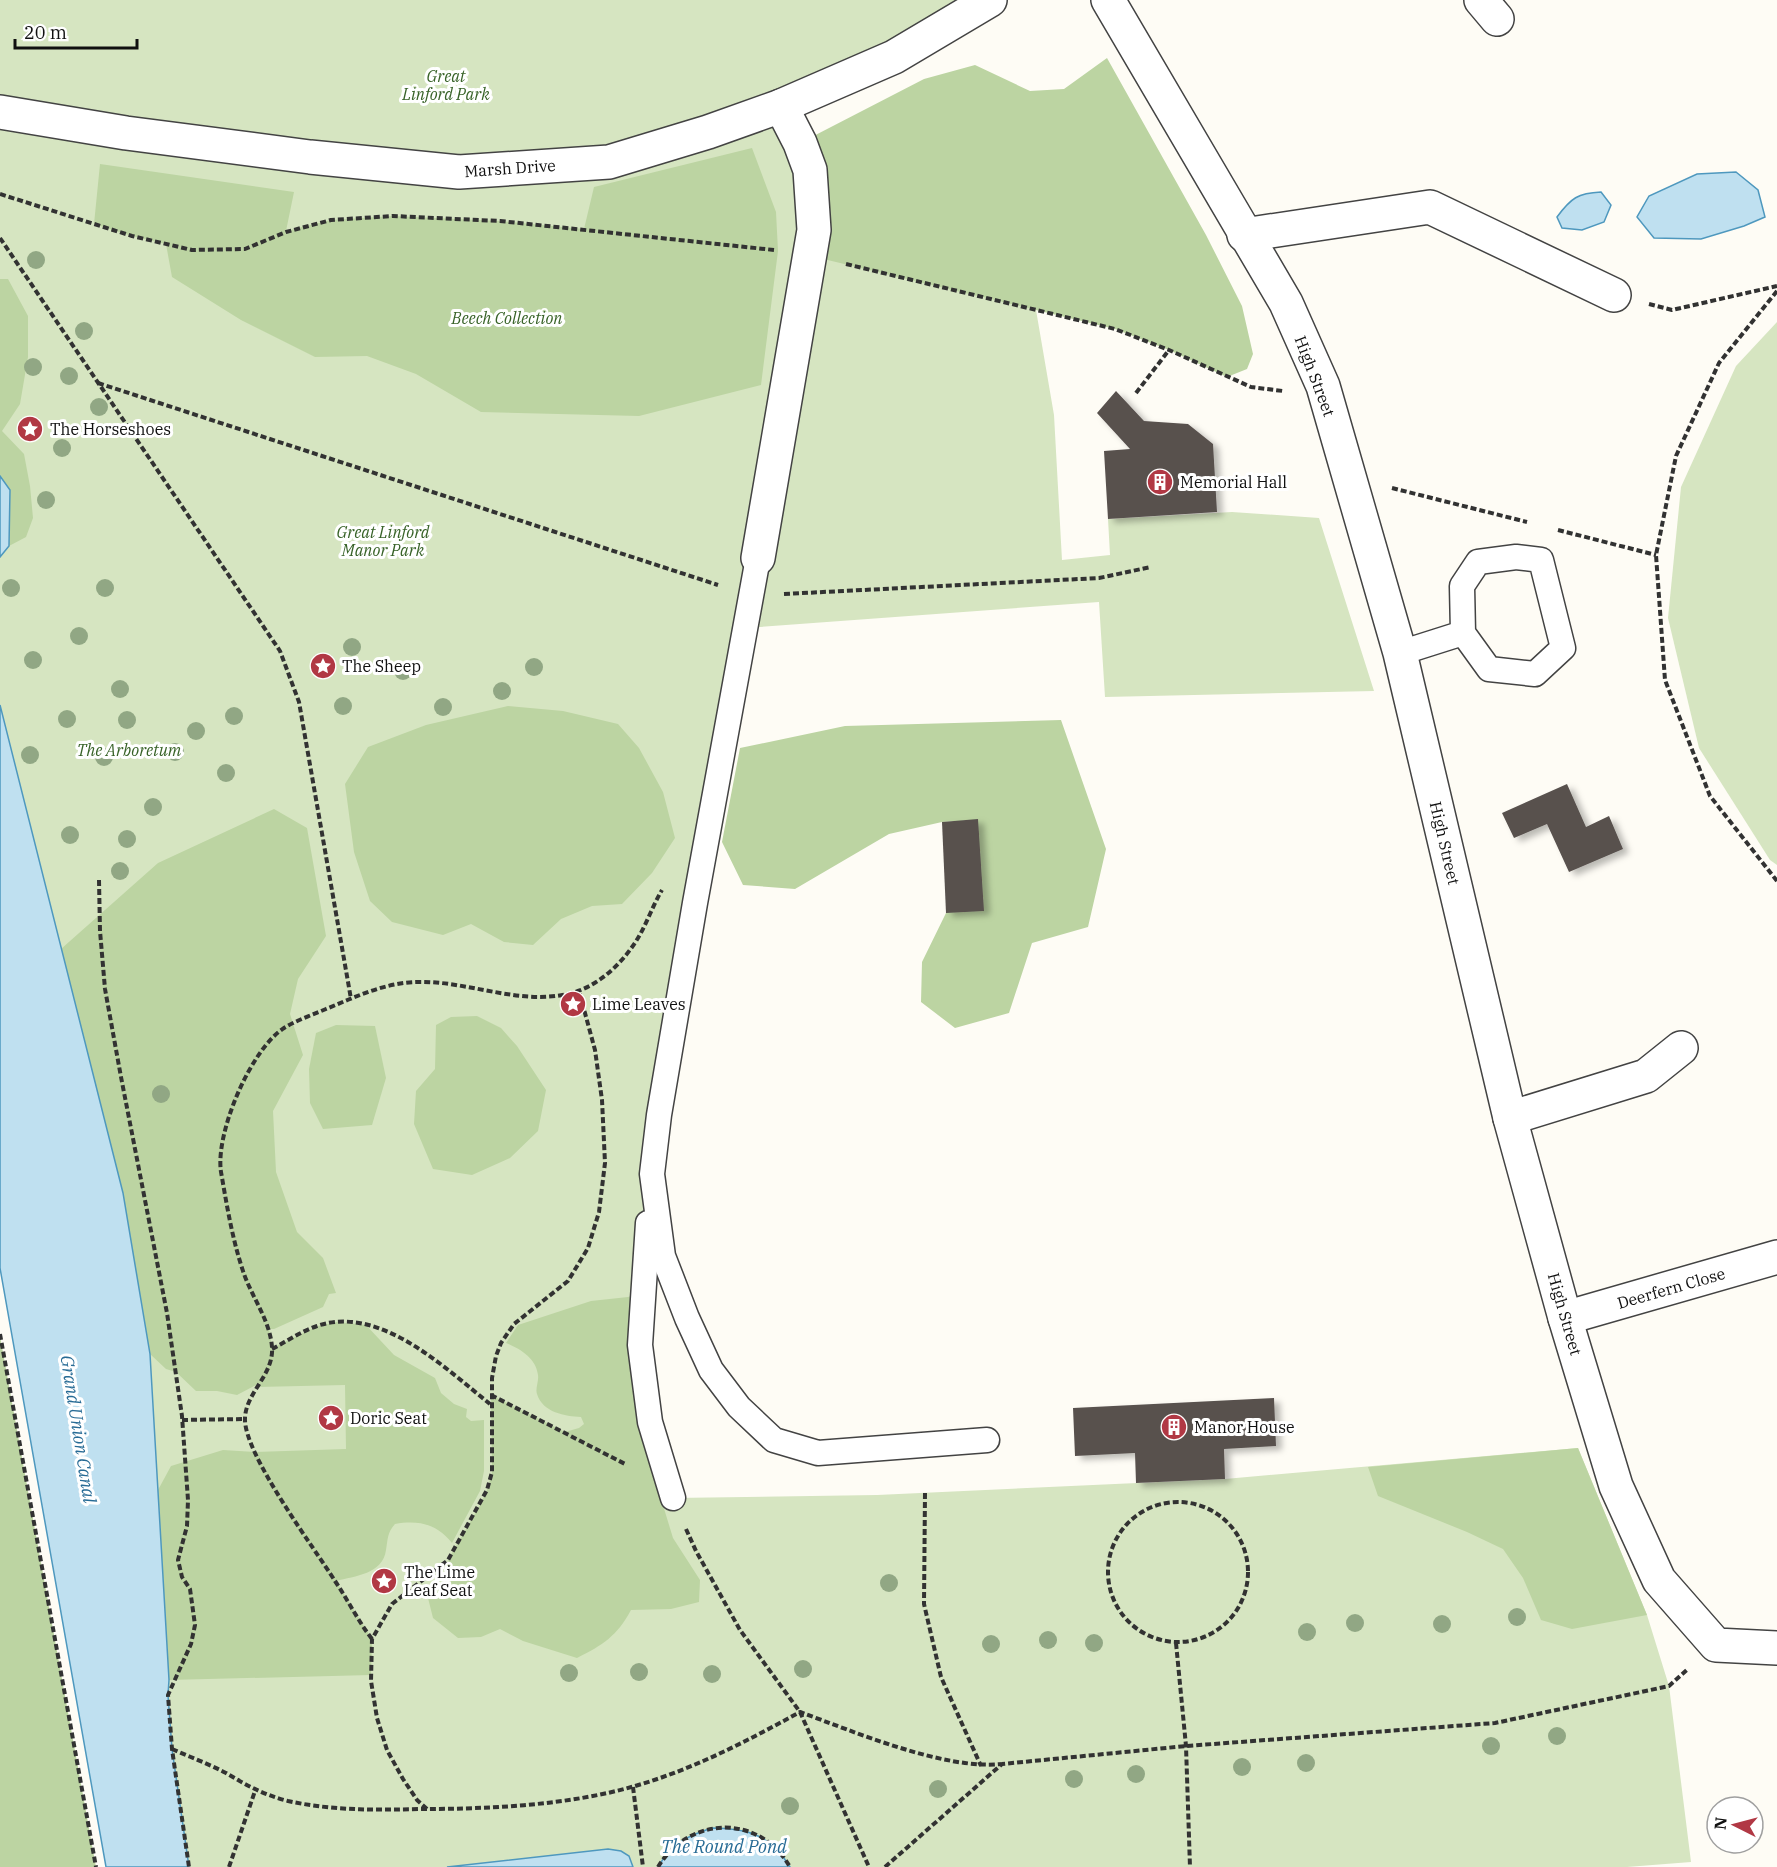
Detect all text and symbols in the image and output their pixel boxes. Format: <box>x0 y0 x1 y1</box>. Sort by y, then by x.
scale bar <box>15 12 136 50</box>
text: 20 m <box>24 21 67 44</box>
park label: Great Linford Park <box>401 66 490 104</box>
street label: Marsh Drive <box>464 155 556 181</box>
park label: Beech Collection <box>451 308 562 328</box>
street label: High Street <box>1290 333 1340 420</box>
place icon: The Horseshoes <box>15 414 45 444</box>
place label: The Horseshoes <box>50 419 171 439</box>
building icon: Memorial Hall <box>1145 467 1175 497</box>
place label: Memorial Hall <box>1180 472 1287 492</box>
park label: Great Linford Manor Park <box>336 522 430 560</box>
place icon: The Sheep <box>308 651 338 681</box>
place label: The Sheep <box>342 656 421 676</box>
park label: The Arboretum <box>77 740 182 760</box>
street label: High Street <box>1426 799 1464 887</box>
place icon: Lime Leaves <box>558 989 588 1019</box>
place label: Lime Leaves <box>592 994 686 1014</box>
street label: Deerfern Close <box>1615 1263 1727 1313</box>
street label: High Street <box>1544 1270 1586 1358</box>
water label: Grand Union Canal <box>55 1353 102 1505</box>
place icon: Doric Seat <box>316 1403 346 1433</box>
place label: Doric Seat <box>350 1408 427 1428</box>
building icon: Manor House <box>1159 1412 1189 1442</box>
place label: Manor House <box>1194 1417 1295 1437</box>
place label: The Lime Leaf Seat <box>404 1562 475 1600</box>
place icon: The Lime Leaf Seat <box>369 1566 399 1596</box>
north arrow <box>1705 1795 1765 1855</box>
text: N <box>1709 1816 1731 1831</box>
water label: The Round Pond <box>661 1835 787 1858</box>

